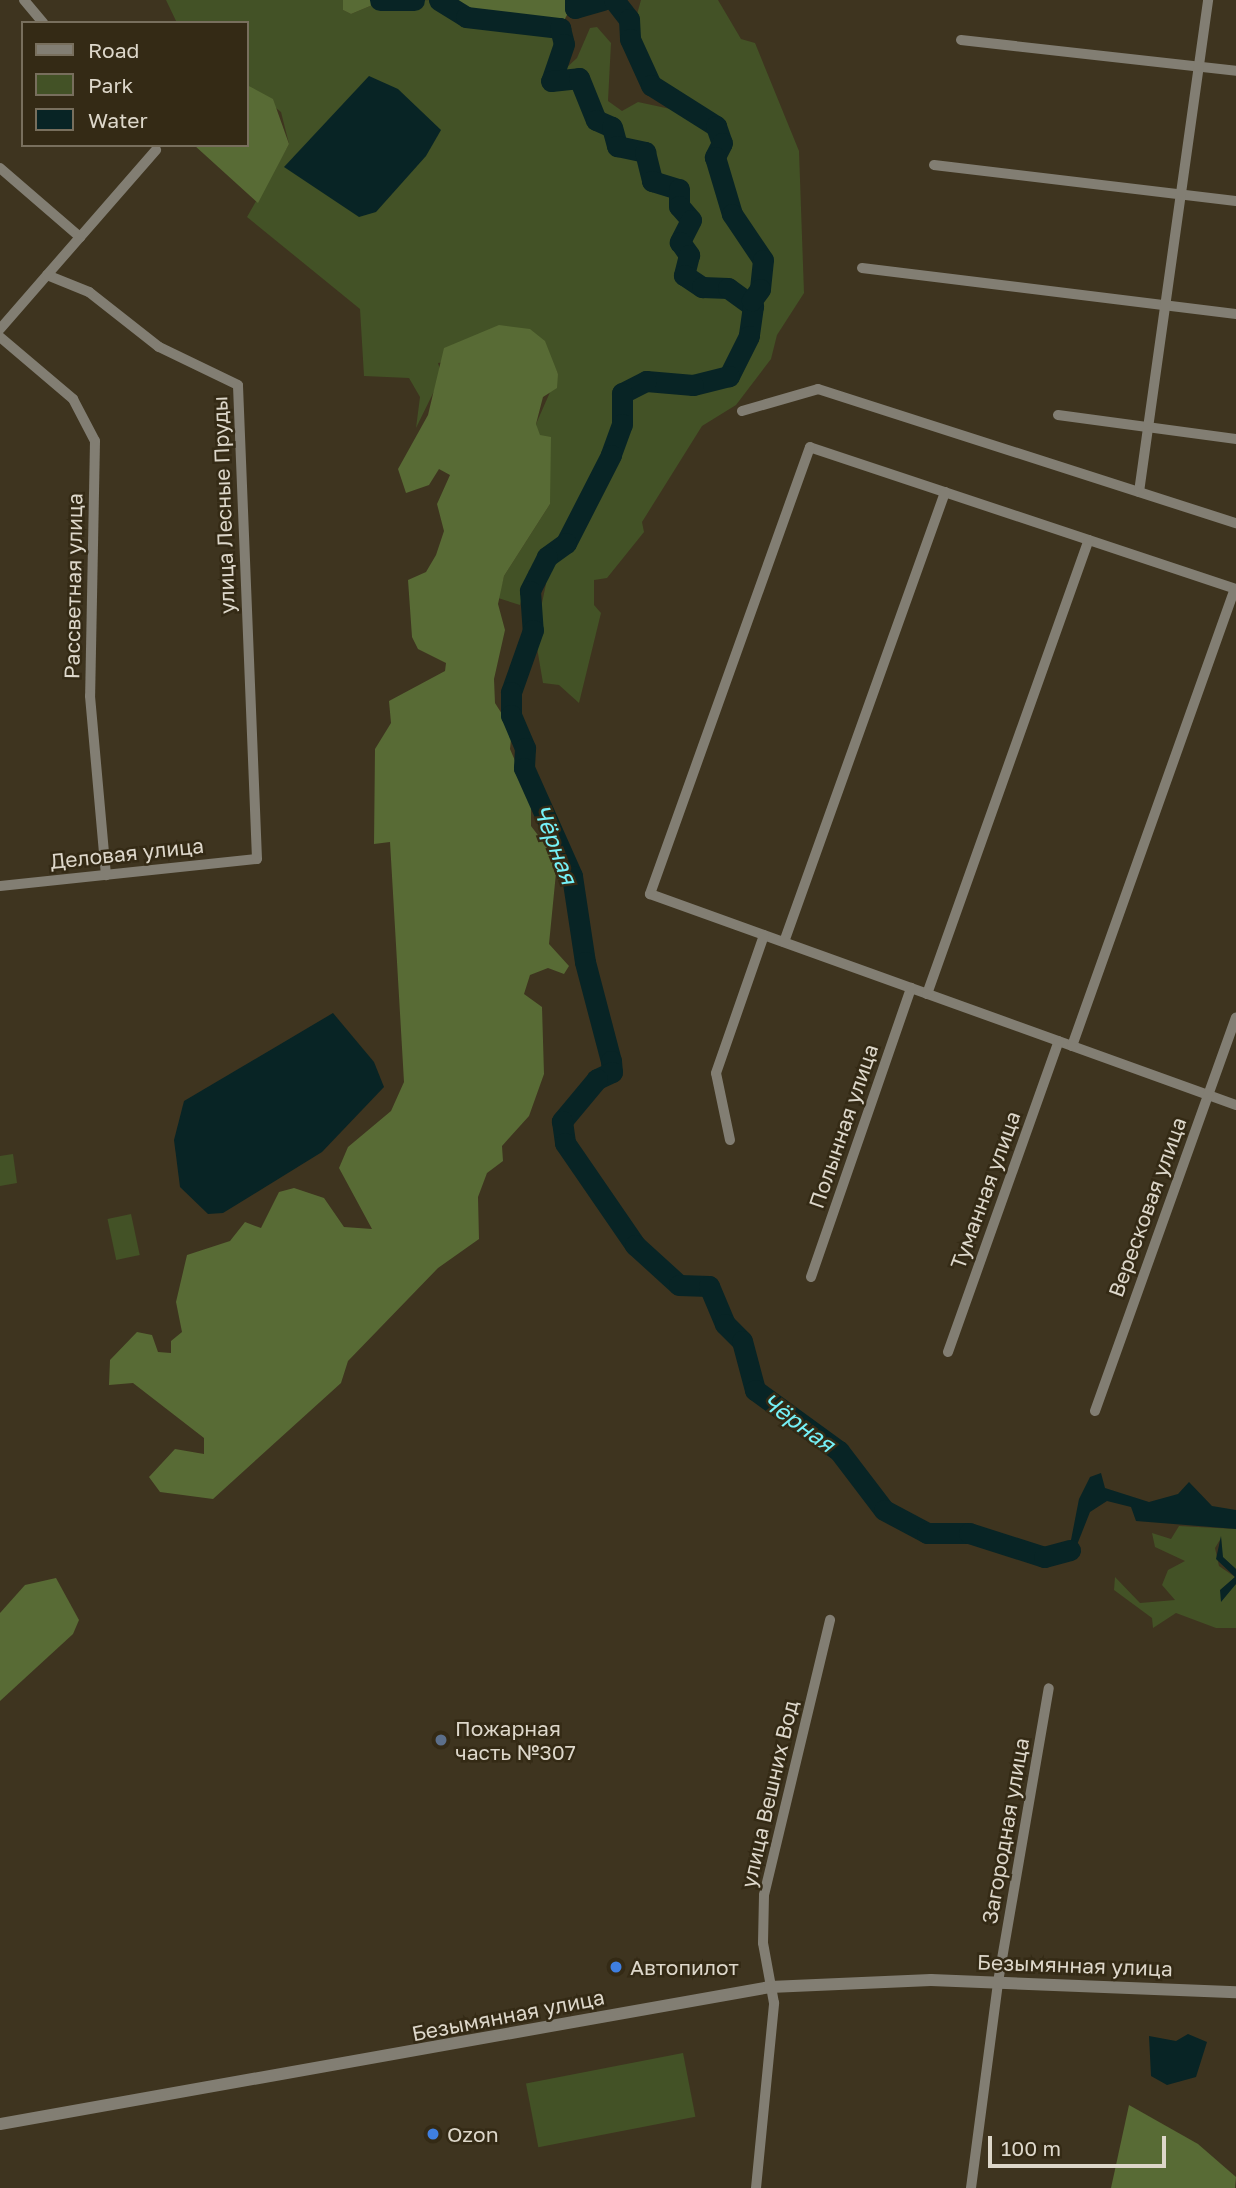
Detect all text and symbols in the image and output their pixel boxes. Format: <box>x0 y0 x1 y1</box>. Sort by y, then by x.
legend <box>21 21 248 147</box>
text: Road <box>88 37 139 63</box>
text: Park <box>88 72 133 98</box>
text: Water <box>88 107 148 133</box>
street label: улица Лесные Пруды <box>207 395 239 615</box>
street label: Рассветная улица <box>59 493 87 679</box>
water label: Чёрная <box>528 800 584 888</box>
street label: Деловая улица <box>49 832 205 874</box>
street label: Полынная улица <box>803 1041 883 1211</box>
street label: Туманная улица <box>945 1108 1025 1272</box>
street label: Вересковая улица <box>1103 1114 1191 1300</box>
water label: Чёрная <box>757 1386 841 1458</box>
street label: улица Вешних Вод <box>735 1698 803 1890</box>
place label: Пожарная часть №307 <box>455 1715 576 1765</box>
marker: Пожарная часть №307 <box>433 1732 449 1748</box>
street label: Загородная улица <box>976 1736 1034 1926</box>
street label: Безымянная улица <box>977 1949 1173 1981</box>
place label: Автопилот <box>630 1954 739 1980</box>
marker: Автопилот <box>608 1959 624 1975</box>
street label: Безымянная улица <box>409 1984 607 2046</box>
place label: Ozon <box>447 2121 499 2147</box>
scale bar <box>991 2122 1170 2166</box>
marker: Ozon <box>425 2126 441 2142</box>
text: 100 m <box>1001 2135 1061 2161</box>

